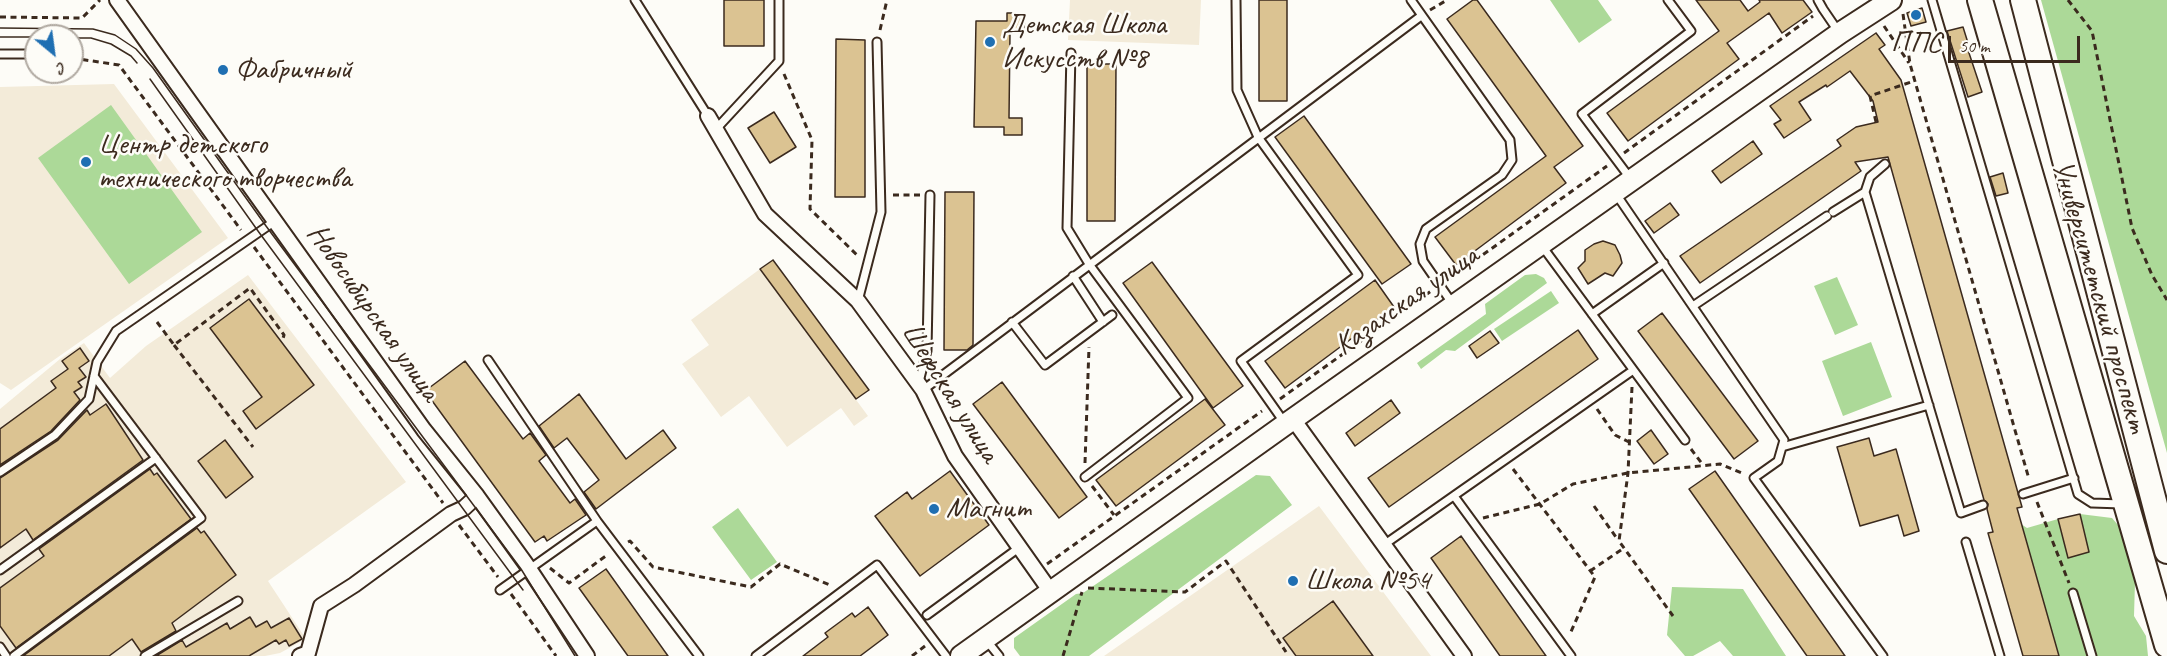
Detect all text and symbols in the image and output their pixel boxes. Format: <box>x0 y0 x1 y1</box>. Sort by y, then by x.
place label: Детская Школа Искусств №8 <box>1002 7 1166 78</box>
marker: ППС <box>1909 8 1923 22</box>
north arrow <box>24 24 84 84</box>
scale bar <box>1951 24 2083 62</box>
place label: ППС <box>1891 25 1941 61</box>
marker: Детская Школа Искусств №8 <box>983 35 997 49</box>
text: 50 m <box>1959 35 1990 57</box>
place label: Фабричный <box>235 52 352 88</box>
text: С <box>53 57 70 79</box>
marker: Фабричный <box>216 63 230 77</box>
place label: Центр детского технического творчества <box>98 127 351 198</box>
marker: Центр детского технического творчества <box>79 155 93 169</box>
street label: Университетский проспект <box>2043 157 2155 437</box>
street label: Новосибирская улица <box>299 217 447 409</box>
street label: Казахская улица <box>1328 238 1486 364</box>
street label: Шефская улица <box>893 316 1007 470</box>
place label: Магнит <box>946 491 1031 527</box>
marker: Магнит <box>927 502 941 516</box>
place label: Школа №54 <box>1305 563 1430 599</box>
marker: Школа №54 <box>1286 574 1300 588</box>

